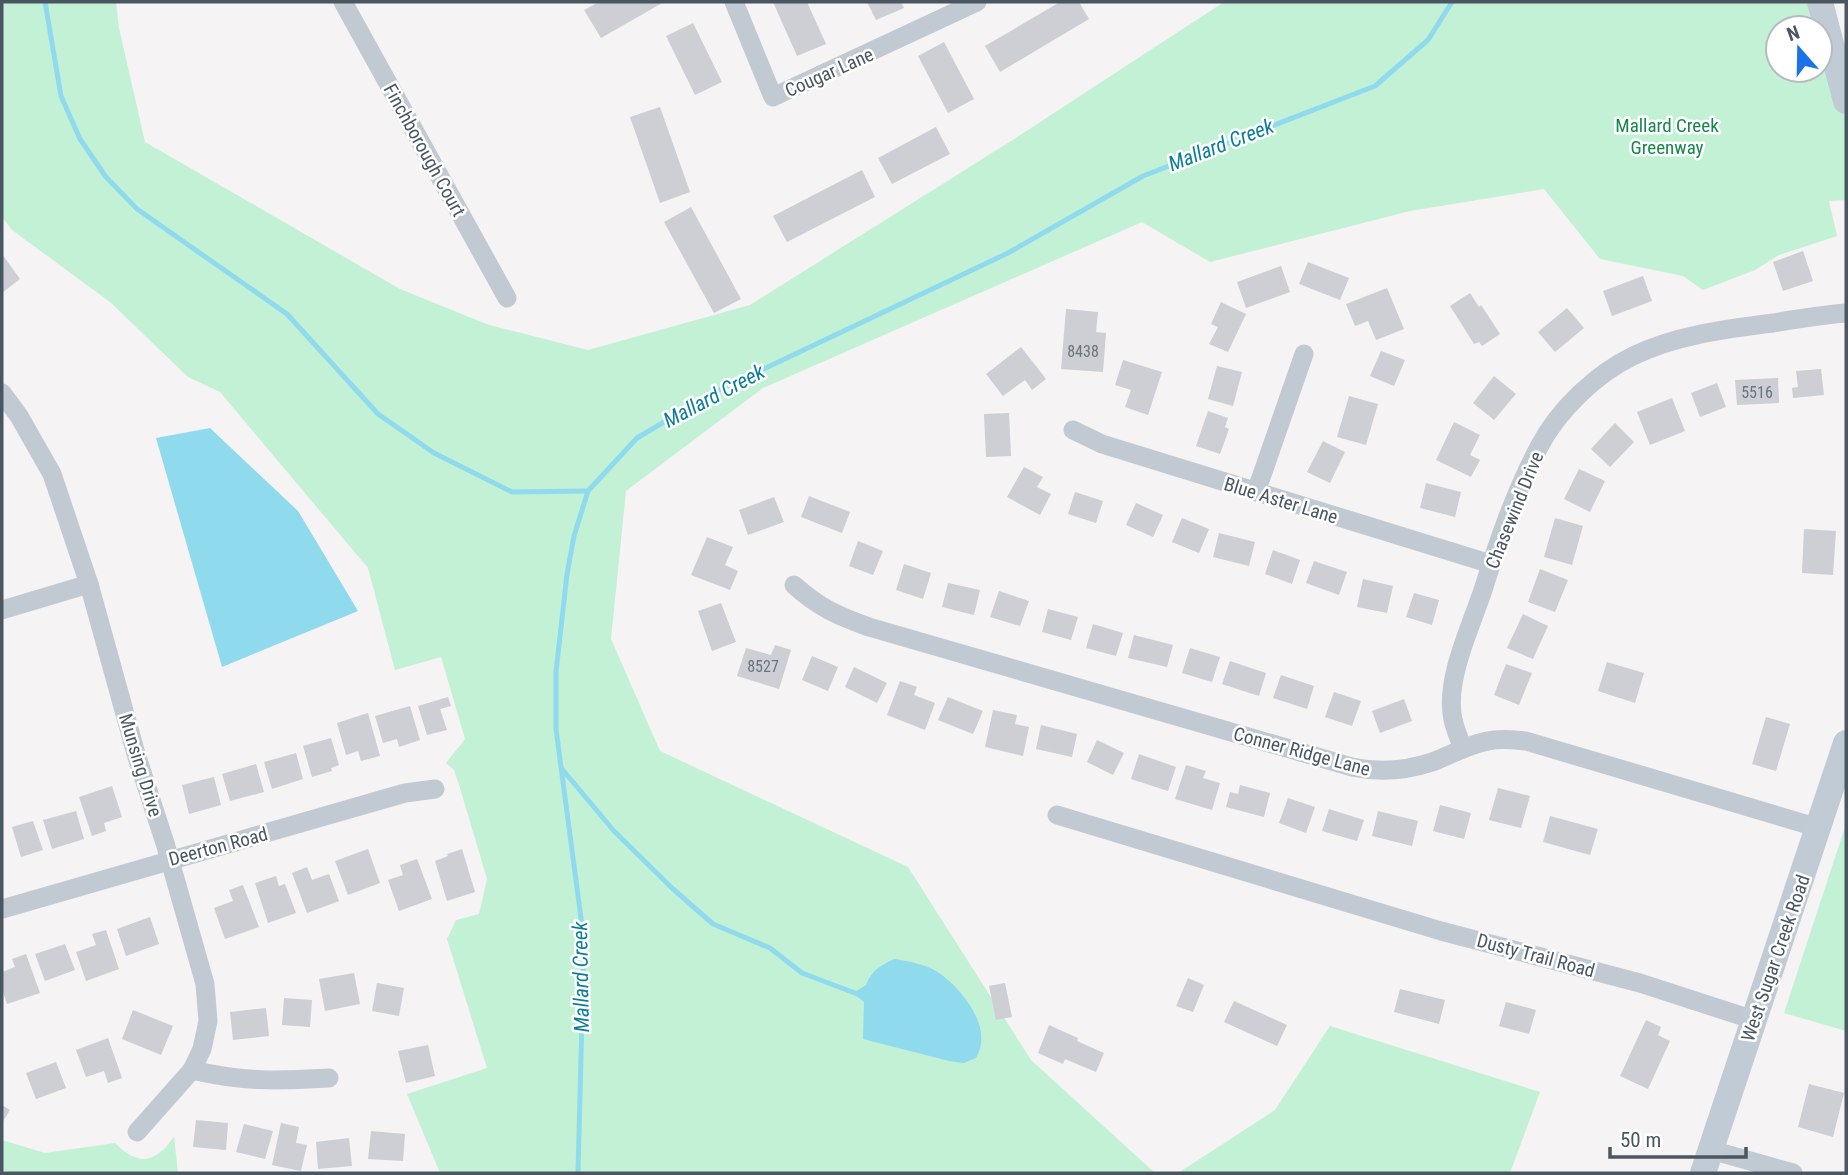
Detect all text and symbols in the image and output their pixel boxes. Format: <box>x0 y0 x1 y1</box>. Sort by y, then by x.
north arrow <box>1764 14 1834 84</box>
text: N <box>1784 21 1803 46</box>
street label: Cougar Lane <box>781 43 877 102</box>
street label: Finchborough Court <box>379 80 471 221</box>
water label: Mallard Creek <box>1165 114 1278 176</box>
park label: Mallard Creek Greenway <box>1615 114 1719 159</box>
house number: 8438 <box>1067 342 1099 361</box>
water label: Mallard Creek <box>659 359 769 433</box>
house number: 5516 <box>1741 383 1773 402</box>
street label: Chasewind Drive <box>1481 448 1548 572</box>
street label: Blue Aster Lane <box>1221 472 1341 529</box>
house number: 8527 <box>747 657 779 676</box>
street label: Munsing Drive <box>114 711 167 820</box>
street label: Conner Ridge Lane <box>1231 722 1373 781</box>
street label: Deerton Road <box>166 822 270 871</box>
street label: West Sugar Creek Road <box>1736 872 1815 1044</box>
water label: Mallard Creek <box>568 920 594 1033</box>
street label: Dusty Trail Road <box>1474 929 1597 982</box>
scale bar <box>1610 1116 1746 1160</box>
text: 50 m <box>1620 1128 1661 1152</box>

